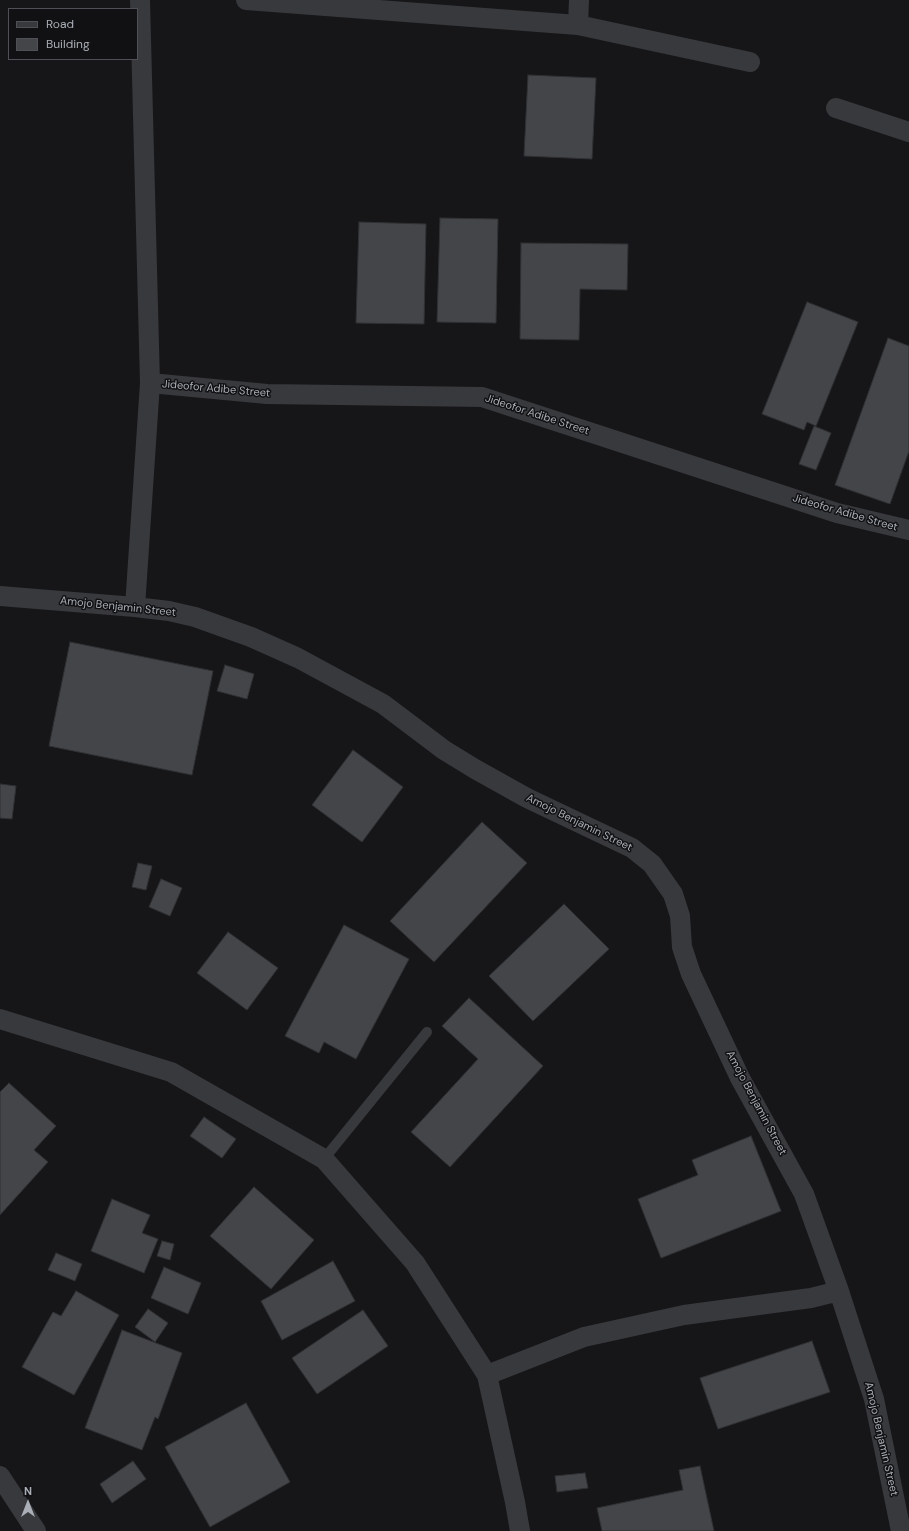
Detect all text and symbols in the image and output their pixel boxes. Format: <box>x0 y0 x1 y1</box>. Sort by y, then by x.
legend <box>8 8 138 60</box>
text: Road <box>46 16 74 32</box>
text: Building <box>46 36 90 52</box>
street label: Jideofor Adibe Street <box>161 378 271 400</box>
street label: Jideofor Adibe Street <box>483 392 591 438</box>
street label: Jideofor Adibe Street <box>791 492 899 534</box>
street label: Amojo Benjamin Street <box>59 594 177 620</box>
street label: Amojo Benjamin Street <box>524 792 634 854</box>
street label: Amojo Benjamin Street <box>723 1048 789 1158</box>
street label: Amojo Benjamin Street <box>861 1381 901 1497</box>
north arrow <box>8 1483 48 1523</box>
text: N <box>24 1484 32 1498</box>

